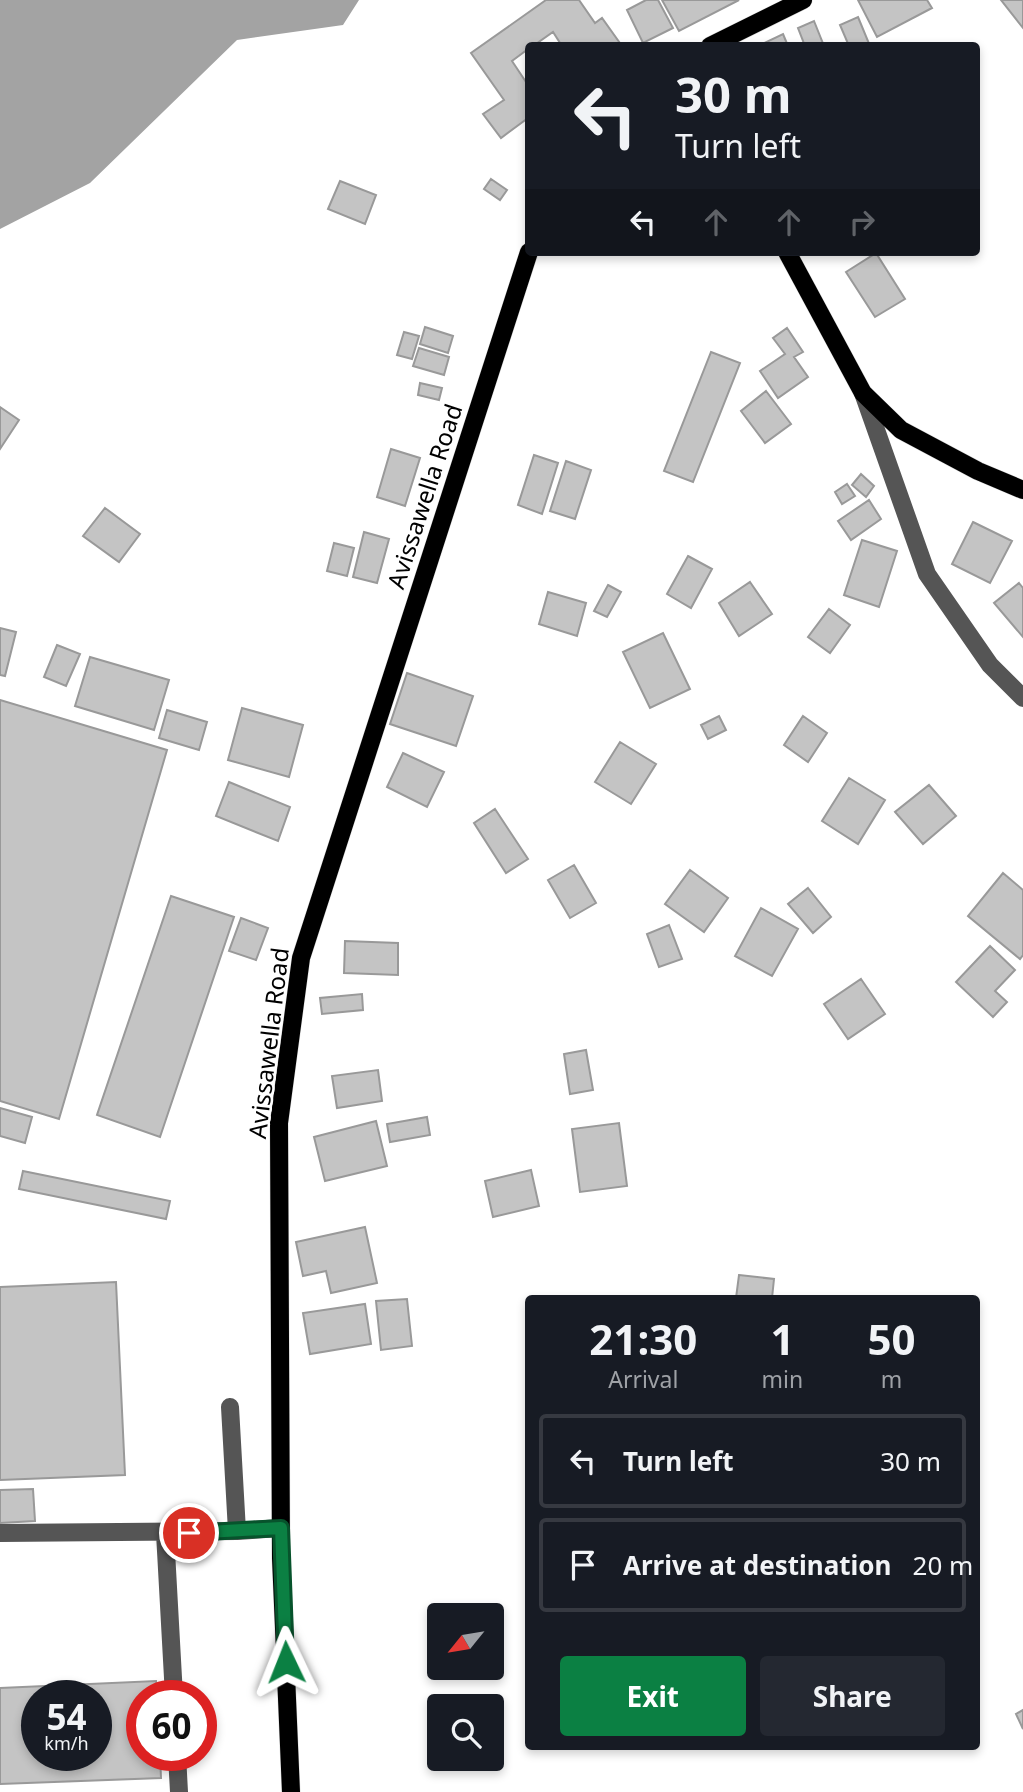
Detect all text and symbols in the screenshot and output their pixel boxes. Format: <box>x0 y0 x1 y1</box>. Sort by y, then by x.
text: 30 m <box>675 61 792 127</box>
icon: left <box>560 70 651 161</box>
text: Turn left <box>675 124 801 167</box>
icon: left <box>624 203 662 241</box>
icon: ahead <box>697 203 735 241</box>
icon: ahead <box>770 203 808 241</box>
icon: right <box>843 203 881 241</box>
street label: Avissawella Road <box>379 399 469 593</box>
street label: Avissawella Road <box>240 946 296 1140</box>
text: 21:30 <box>589 1310 697 1367</box>
text: 1 <box>770 1310 794 1367</box>
text: 50 <box>868 1310 916 1367</box>
text: Arrival <box>608 1363 678 1395</box>
text: min <box>762 1363 803 1395</box>
text: m <box>881 1363 902 1395</box>
icon: left <box>564 1442 602 1480</box>
text: Turn left <box>623 1443 734 1479</box>
text: 30 m <box>880 1443 941 1479</box>
pin <box>159 1503 219 1563</box>
icon: arrive <box>170 1514 208 1552</box>
icon: arrive <box>564 1546 602 1584</box>
text: Arrive at destination <box>623 1547 892 1583</box>
text: 20 m <box>913 1547 973 1583</box>
north arrow <box>427 1603 504 1680</box>
map controls <box>427 1603 504 1771</box>
position arrow <box>249 1625 323 1699</box>
button: Exit <box>560 1656 746 1736</box>
button: Share <box>760 1656 945 1736</box>
speed limit sign: 60 <box>126 1680 217 1771</box>
text: 54 <box>46 1693 87 1740</box>
button: search <box>427 1694 504 1771</box>
text: km/h <box>44 1731 89 1755</box>

